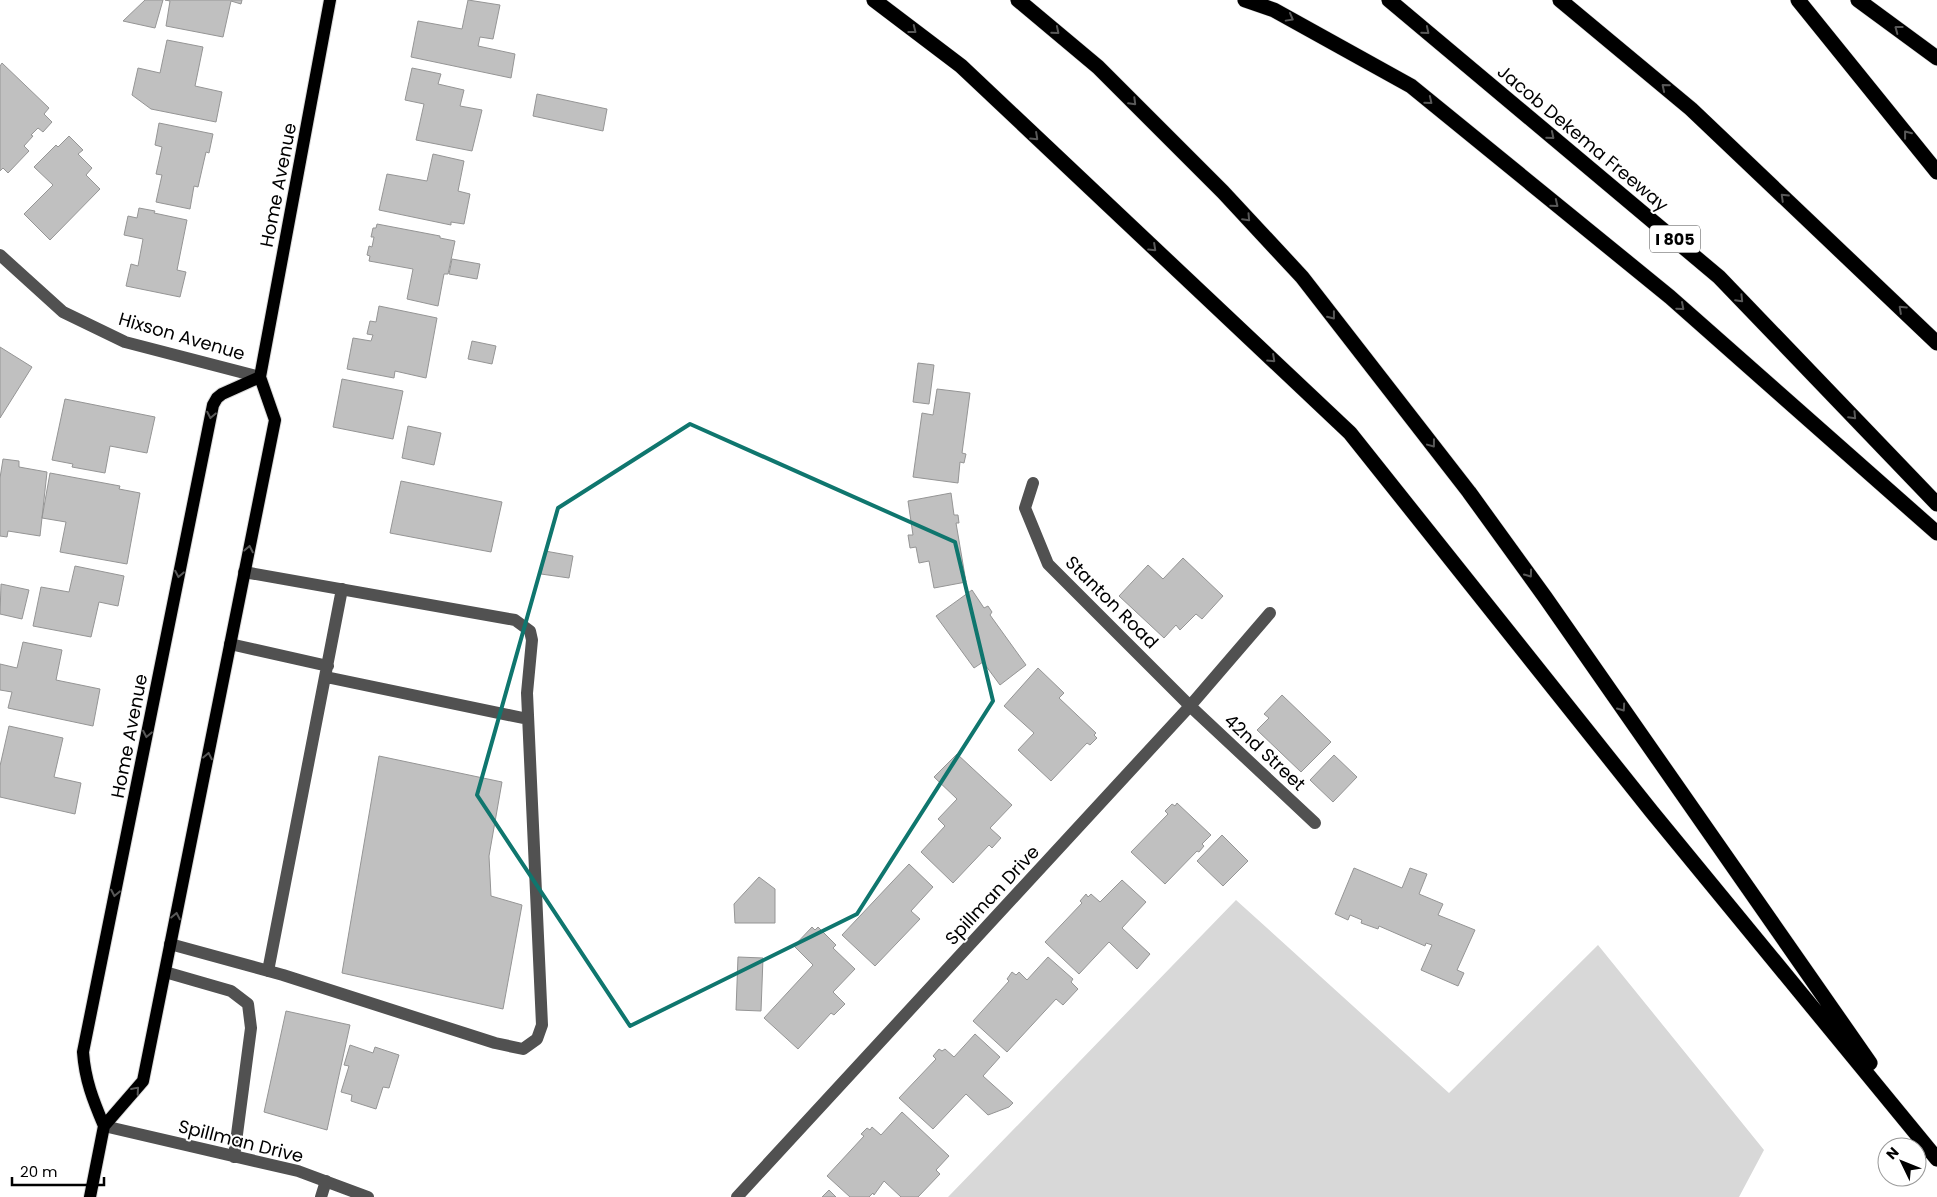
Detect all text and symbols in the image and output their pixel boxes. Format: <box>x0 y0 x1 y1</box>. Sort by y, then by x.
one-way arrow <box>1284 12 1293 22</box>
one-way arrow <box>907 24 916 32</box>
one-way arrow <box>1050 26 1059 35</box>
one-way arrow <box>1421 26 1430 35</box>
one-way arrow <box>1894 26 1904 35</box>
street label: Jacob Dekema Freeway <box>1492 59 1674 217</box>
one-way arrow <box>1661 84 1670 93</box>
one-way arrow <box>1127 96 1136 105</box>
one-way arrow <box>1424 96 1433 105</box>
street label: Home Avenue <box>254 121 302 249</box>
one-way arrow <box>1545 130 1554 138</box>
one-way arrow <box>1029 131 1038 140</box>
one-way arrow <box>1904 131 1912 140</box>
one-way arrow <box>1780 194 1789 203</box>
one-way arrow <box>1549 198 1558 206</box>
one-way arrow <box>1241 212 1250 221</box>
road number: I 805 <box>1650 225 1700 252</box>
one-way arrow <box>1148 242 1157 251</box>
one-way arrow <box>1734 293 1743 302</box>
one-way arrow <box>1675 301 1684 310</box>
street label: Hixson Avenue <box>116 306 248 366</box>
one-way arrow <box>1898 306 1907 315</box>
one-way arrow <box>1327 310 1335 319</box>
one-way arrow <box>1266 353 1275 362</box>
one-way arrow <box>1847 410 1856 419</box>
one-way arrow <box>207 411 217 419</box>
one-way arrow <box>1426 438 1435 448</box>
one-way arrow <box>243 544 254 553</box>
street label: Stanton Road <box>1060 550 1164 654</box>
one-way arrow <box>1523 569 1532 578</box>
one-way arrow <box>175 570 185 579</box>
street label: Home Avenue <box>105 672 153 800</box>
one-way arrow <box>1616 702 1625 711</box>
street label: 42nd Street <box>1219 708 1311 796</box>
one-way arrow <box>142 729 153 738</box>
one-way arrow <box>202 752 213 761</box>
street label: Spillman Drive <box>939 840 1045 950</box>
one-way arrow <box>110 888 121 897</box>
one-way arrow <box>170 911 181 920</box>
one-way arrow <box>130 1086 139 1095</box>
street label: Spillman Drive <box>176 1113 306 1169</box>
north arrow <box>1877 1137 1927 1187</box>
text: N <box>1882 1142 1903 1164</box>
scale bar <box>12 1154 105 1186</box>
text: 20 m <box>20 1161 58 1182</box>

